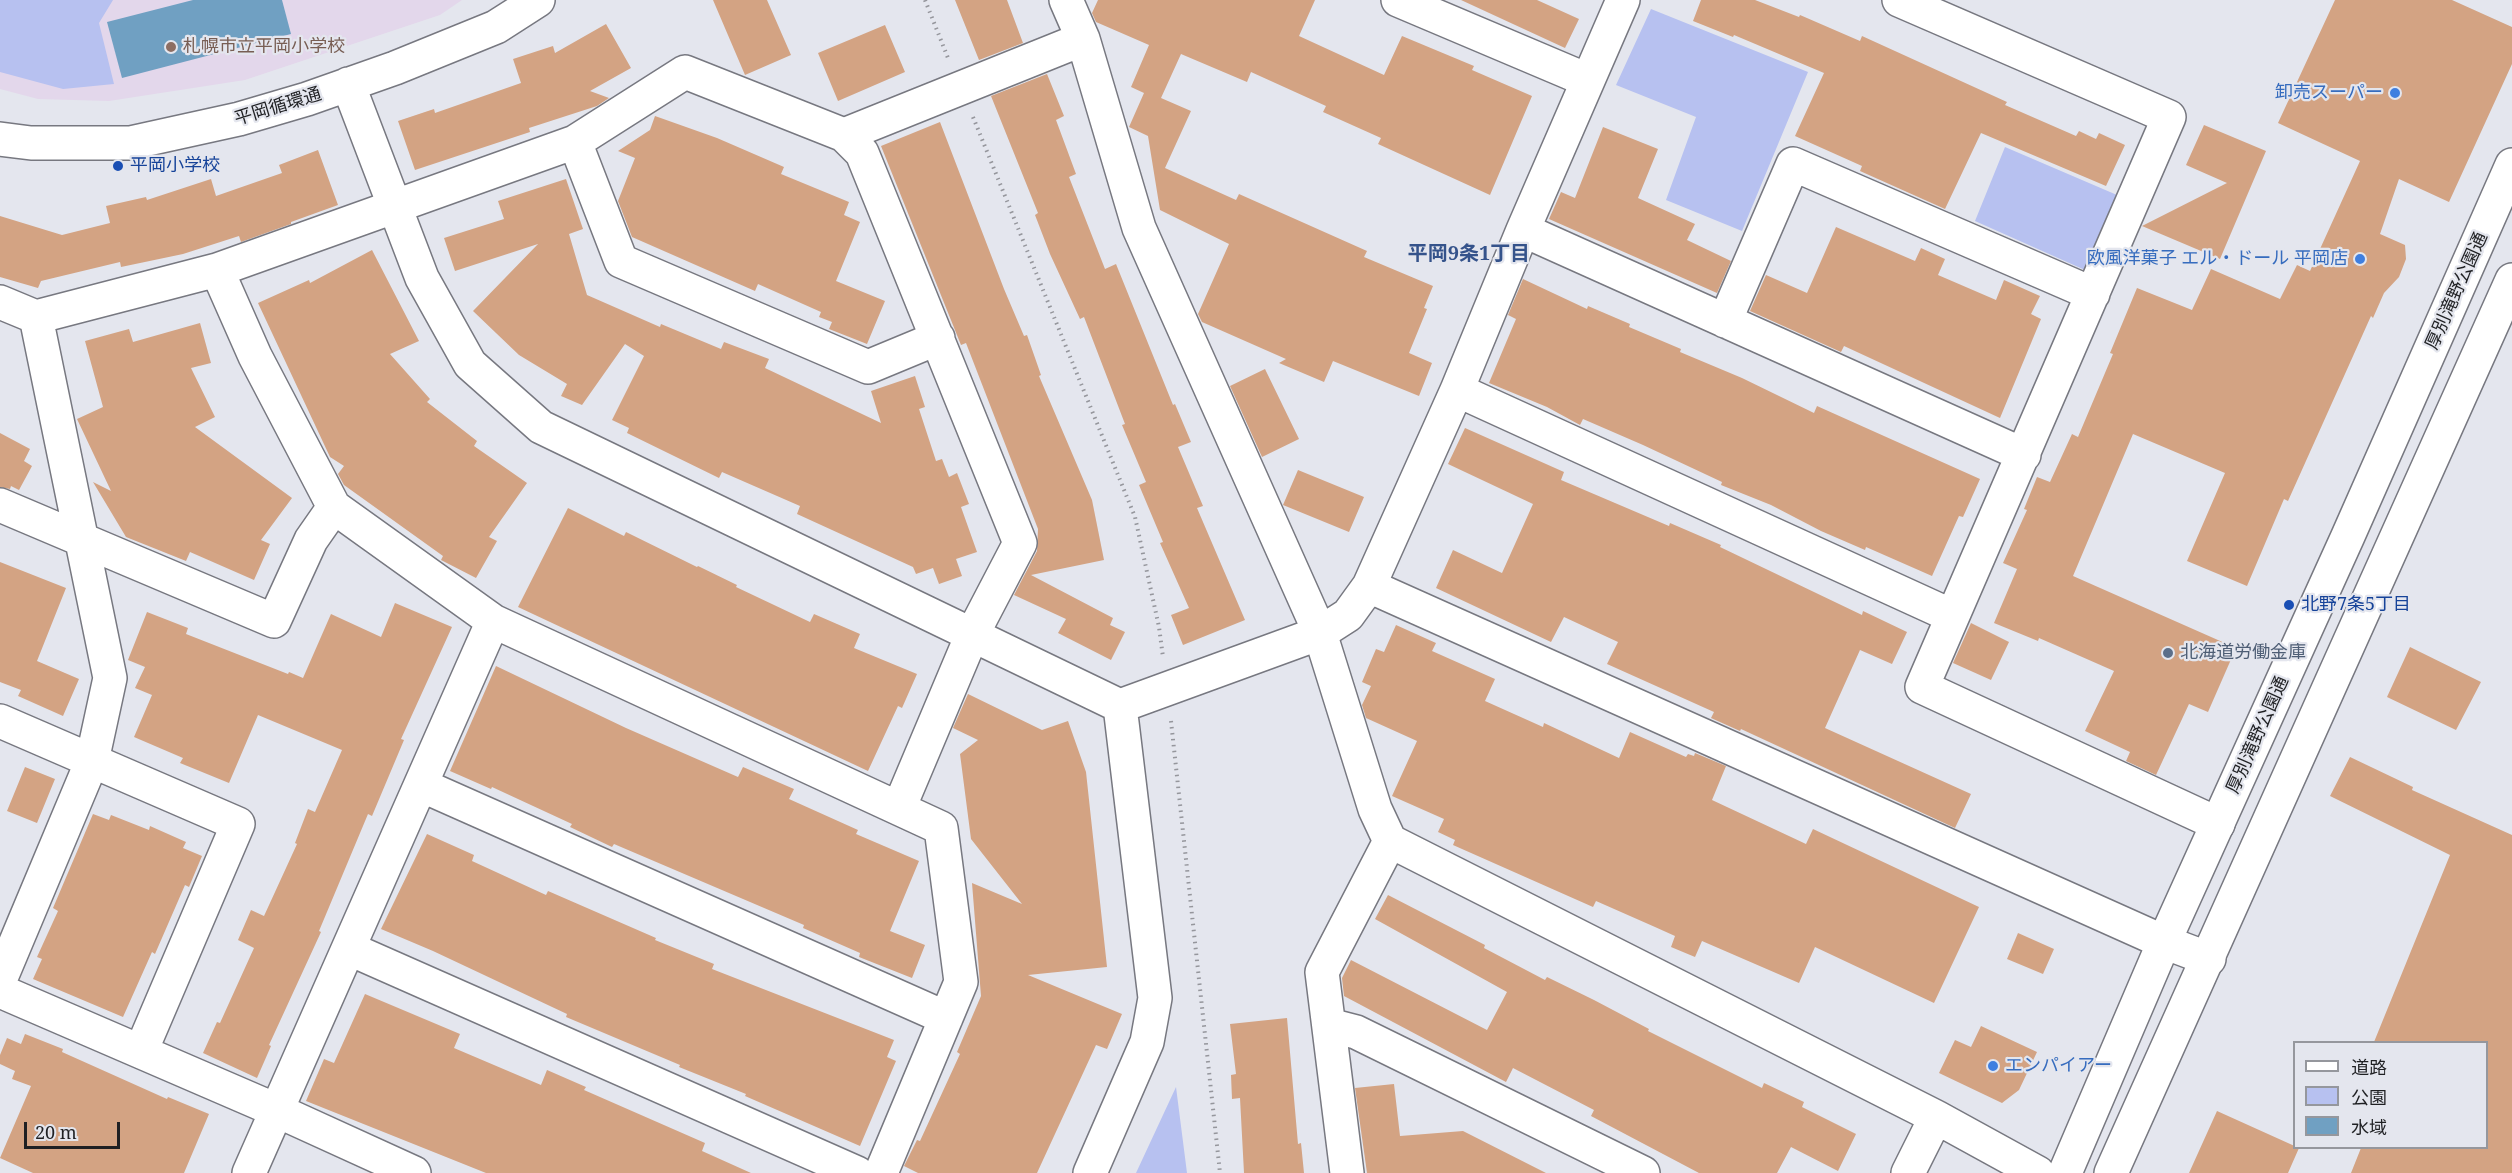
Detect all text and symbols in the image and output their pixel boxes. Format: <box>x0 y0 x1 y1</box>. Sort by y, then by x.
place label: 札幌市立平岡小学校 <box>183 36 345 58</box>
marker: 札幌市立平岡小学校 <box>164 40 178 54</box>
place label: 卸売スーパー <box>2275 82 2383 104</box>
street label: 平岡循環通 <box>232 84 324 130</box>
marker: 卸売スーパー <box>2388 86 2402 100</box>
place label: 平岡小学校 <box>130 155 220 177</box>
marker: 平岡小学校 <box>111 159 125 173</box>
street label: 厚別滝野公園通 <box>2422 229 2492 353</box>
district label: 平岡9条1丁目 <box>1408 242 1530 266</box>
place label: 欧風洋菓子 エル・ドール 平岡店 <box>2087 248 2348 270</box>
marker: 欧風洋菓子 エル・ドール 平岡店 <box>2353 252 2367 266</box>
place label: 北野7条5丁目 <box>2301 594 2411 616</box>
marker: 北野7条5丁目 <box>2282 598 2296 612</box>
place label: 北海道労働金庫 <box>2180 642 2306 664</box>
marker: 北海道労働金庫 <box>2161 646 2175 660</box>
street label: 厚別滝野公園通 <box>2223 673 2293 797</box>
legend <box>2293 1041 2488 1149</box>
place label: エンパイアー <box>2005 1055 2112 1077</box>
text: 道路 <box>2351 1055 2387 1079</box>
marker: エンパイアー <box>1986 1059 2000 1073</box>
text: 公園 <box>2351 1085 2387 1109</box>
scale bar <box>27 1110 123 1148</box>
text: 水域 <box>2351 1115 2387 1139</box>
text: 20 m <box>35 1120 77 1144</box>

